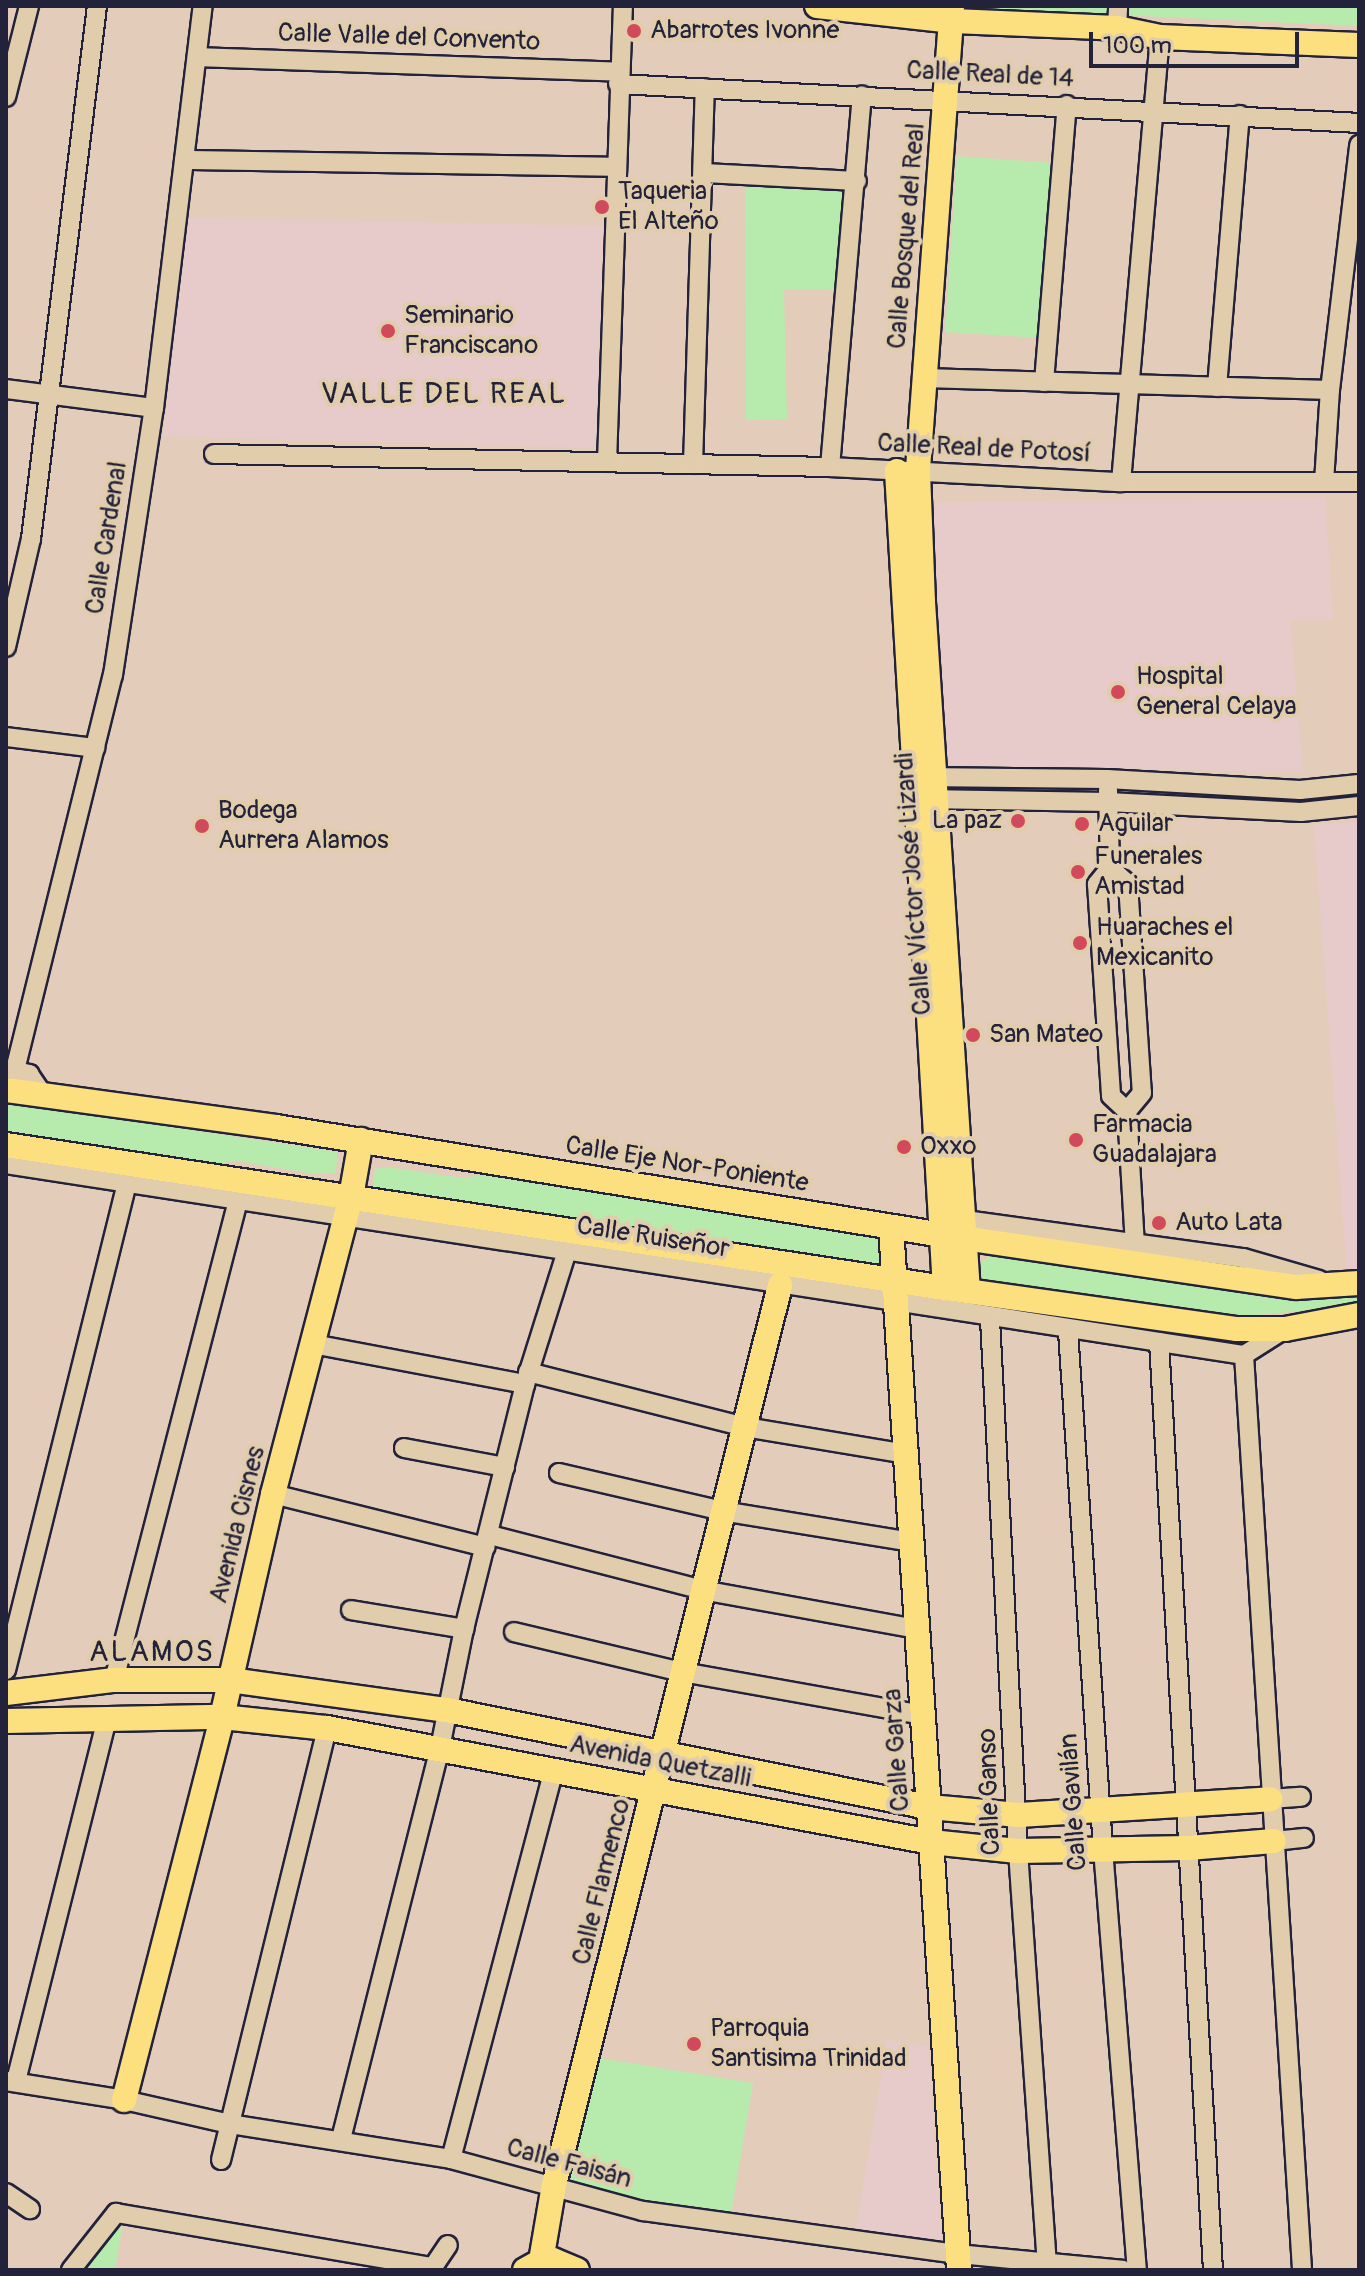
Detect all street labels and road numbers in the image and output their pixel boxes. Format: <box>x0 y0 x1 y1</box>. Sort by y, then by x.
street label: Calle Valle del Convento <box>277 18 541 58</box>
street label: Calle Real de 14 <box>906 55 1074 95</box>
street label: Calle Bosque del Real <box>882 122 932 350</box>
street label: Calle Real de Potosí <box>876 428 1092 470</box>
street label: Calle Cardenal <box>80 459 134 617</box>
street label: Calle Víctor José Lizardi <box>889 752 939 1016</box>
street label: Calle Eje Nor-Poniente <box>563 1130 811 1200</box>
street label: Calle Ruiseñor <box>574 1211 732 1265</box>
street label: Avenida Cisnes <box>203 1443 273 1607</box>
street label: Calle Garza <box>877 1687 917 1813</box>
street label: Calle Ganso <box>972 1728 1008 1856</box>
street label: Avenida Quetzalli <box>567 1729 753 1795</box>
street label: Calle Gavilán <box>1054 1732 1094 1872</box>
street label: Calle Flamenco <box>566 1796 638 1968</box>
street label: Calle Faisán <box>503 2132 635 2196</box>

